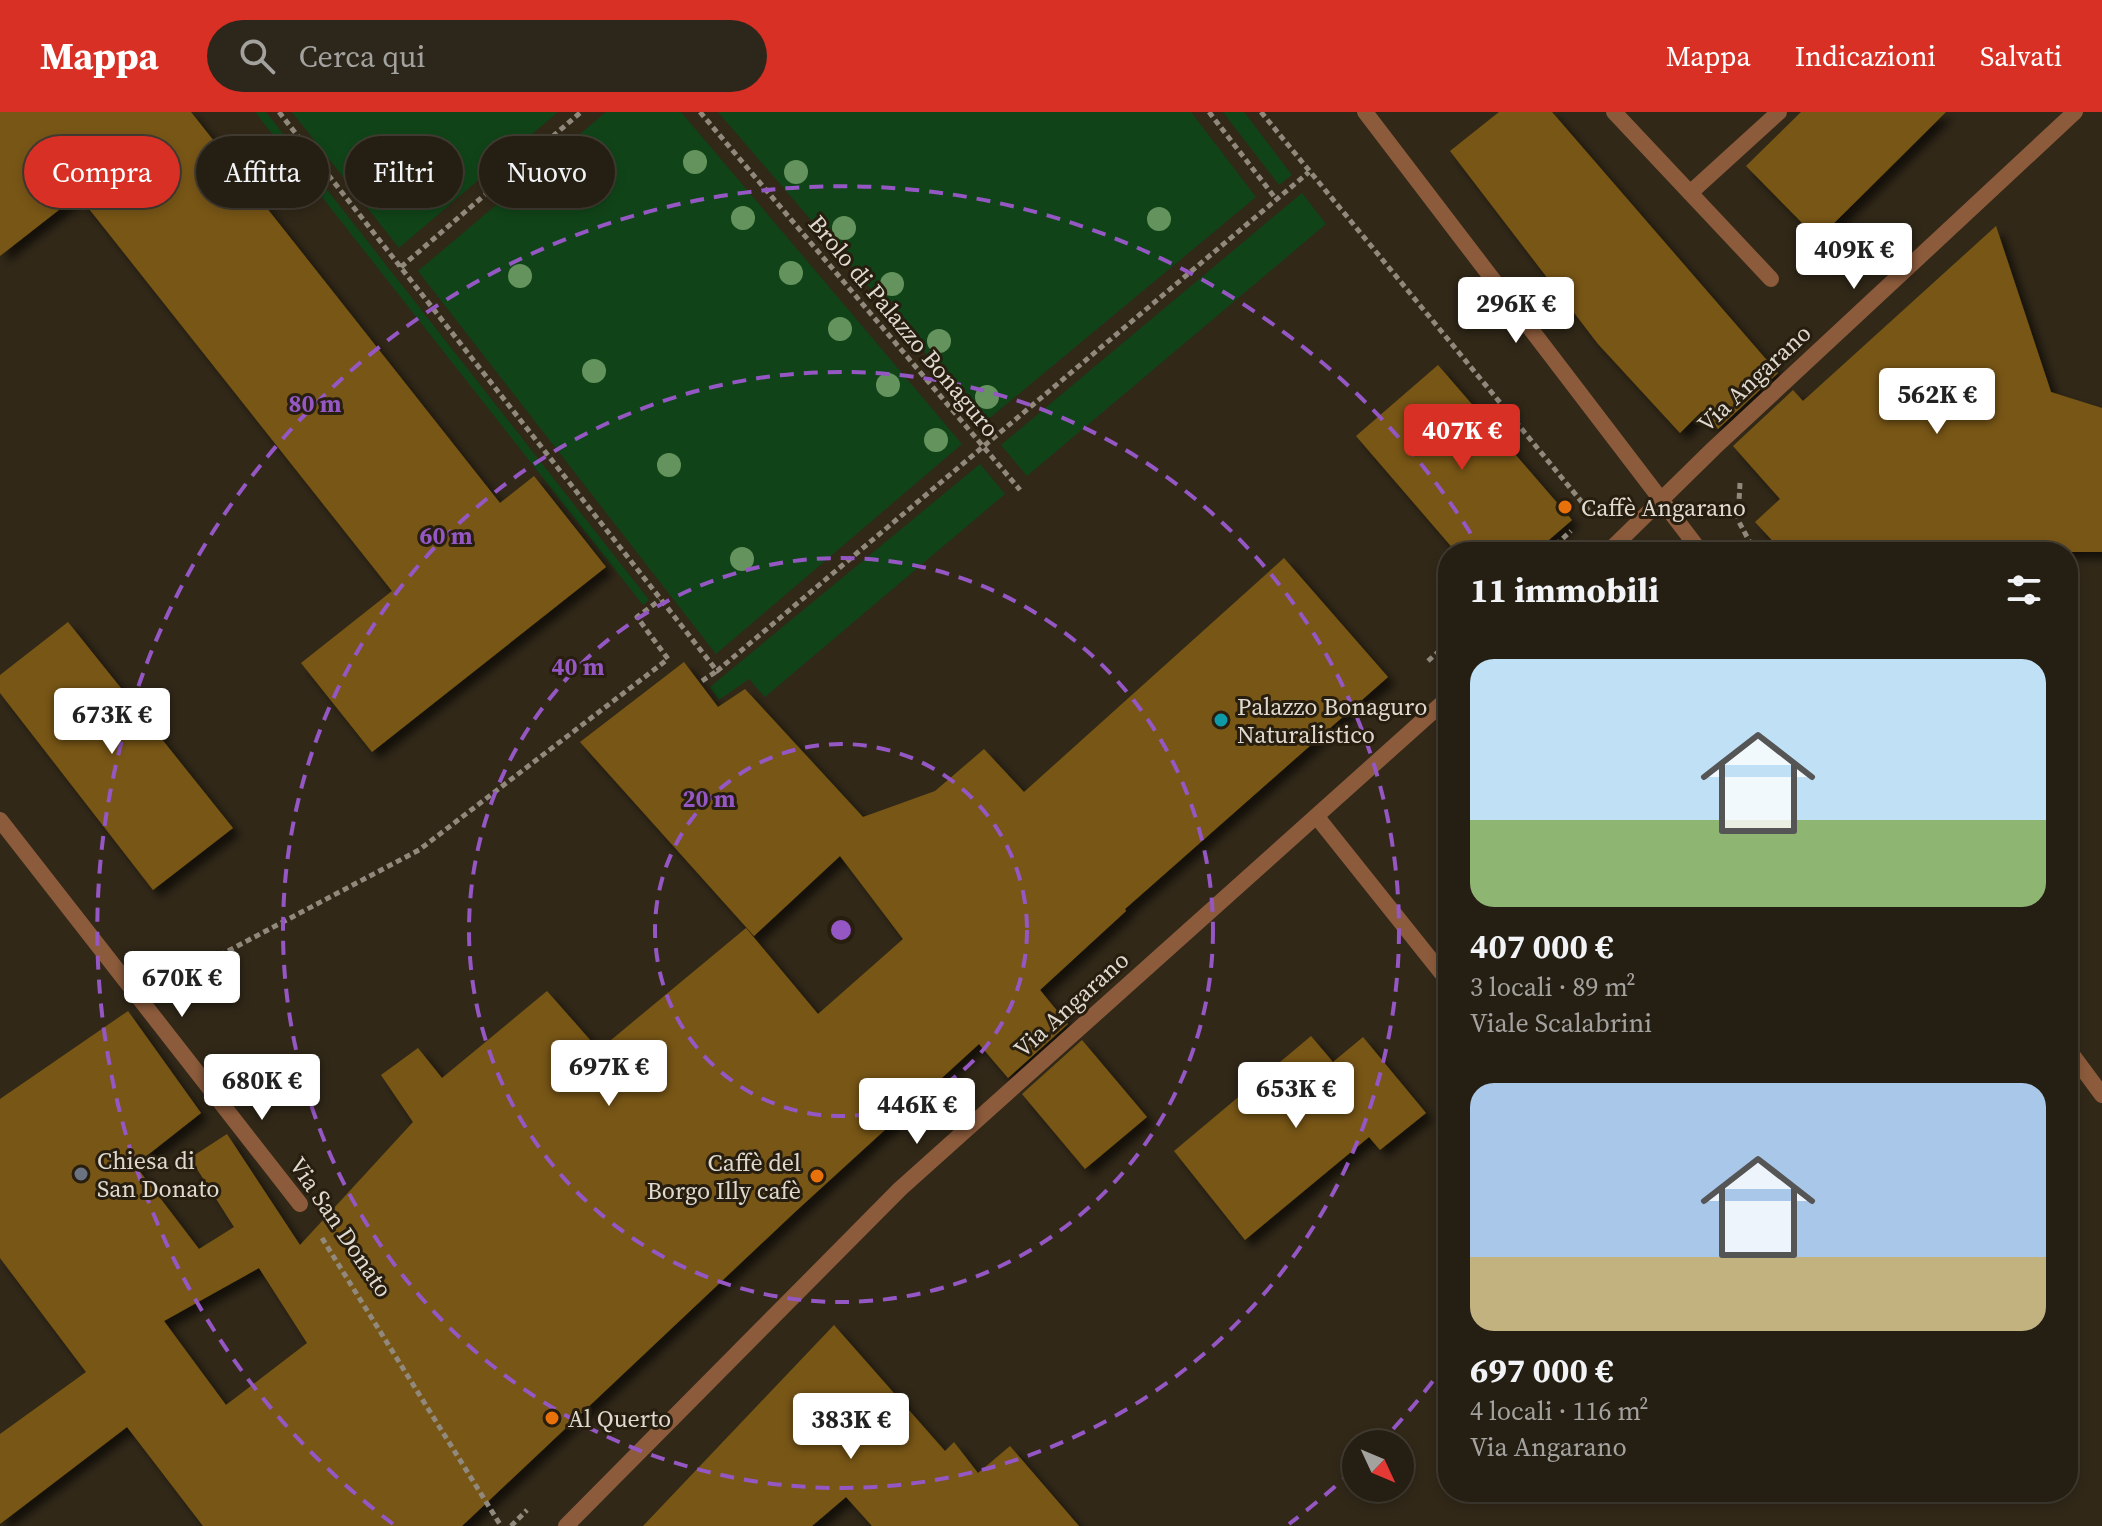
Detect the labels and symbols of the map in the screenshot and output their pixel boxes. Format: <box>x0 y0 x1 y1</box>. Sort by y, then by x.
street label: Brolo di Palazzo Bonaguro <box>801 208 1007 444</box>
pin: 409K € <box>1789 223 1919 291</box>
pin: 296K € <box>1451 277 1581 345</box>
street label: Via Angarano <box>1690 317 1818 439</box>
pin: 562K € <box>1872 368 2002 436</box>
text: 80 m <box>289 387 342 420</box>
pin: 407K € <box>1397 404 1527 472</box>
place label: Caffè Angarano <box>1581 491 1746 524</box>
marker: Caffè Angarano <box>1556 498 1574 516</box>
text: 60 m <box>420 519 473 552</box>
text: 40 m <box>552 650 605 683</box>
pin: 673K € <box>47 688 177 756</box>
place label: Palazzo Bonaguro Naturalistico <box>1237 690 1427 751</box>
marker: Palazzo Bonaguro Naturalistico <box>1212 711 1230 729</box>
text: 20 m <box>683 782 736 815</box>
centre of rings <box>827 916 855 944</box>
street label: Via Angarano <box>1006 943 1136 1065</box>
pin: 670K € <box>117 951 247 1019</box>
pin: 697K € <box>544 1040 674 1108</box>
pin: 680K € <box>197 1054 327 1122</box>
pin: 653K € <box>1231 1062 1361 1130</box>
pin: 446K € <box>852 1078 982 1146</box>
place label: Chiesa di San Donato <box>97 1144 219 1205</box>
place label: Caffè del Borgo Illy cafè <box>647 1146 801 1207</box>
street label: Via San Donato <box>282 1150 400 1304</box>
marker: Chiesa di San Donato <box>72 1165 90 1183</box>
marker: Caffè del Borgo Illy cafè <box>808 1167 826 1185</box>
pin: 383K € <box>786 1393 916 1461</box>
place label: Al Querto <box>568 1402 671 1435</box>
marker: Al Querto <box>543 1409 561 1427</box>
north arrow <box>1342 1430 1414 1502</box>

